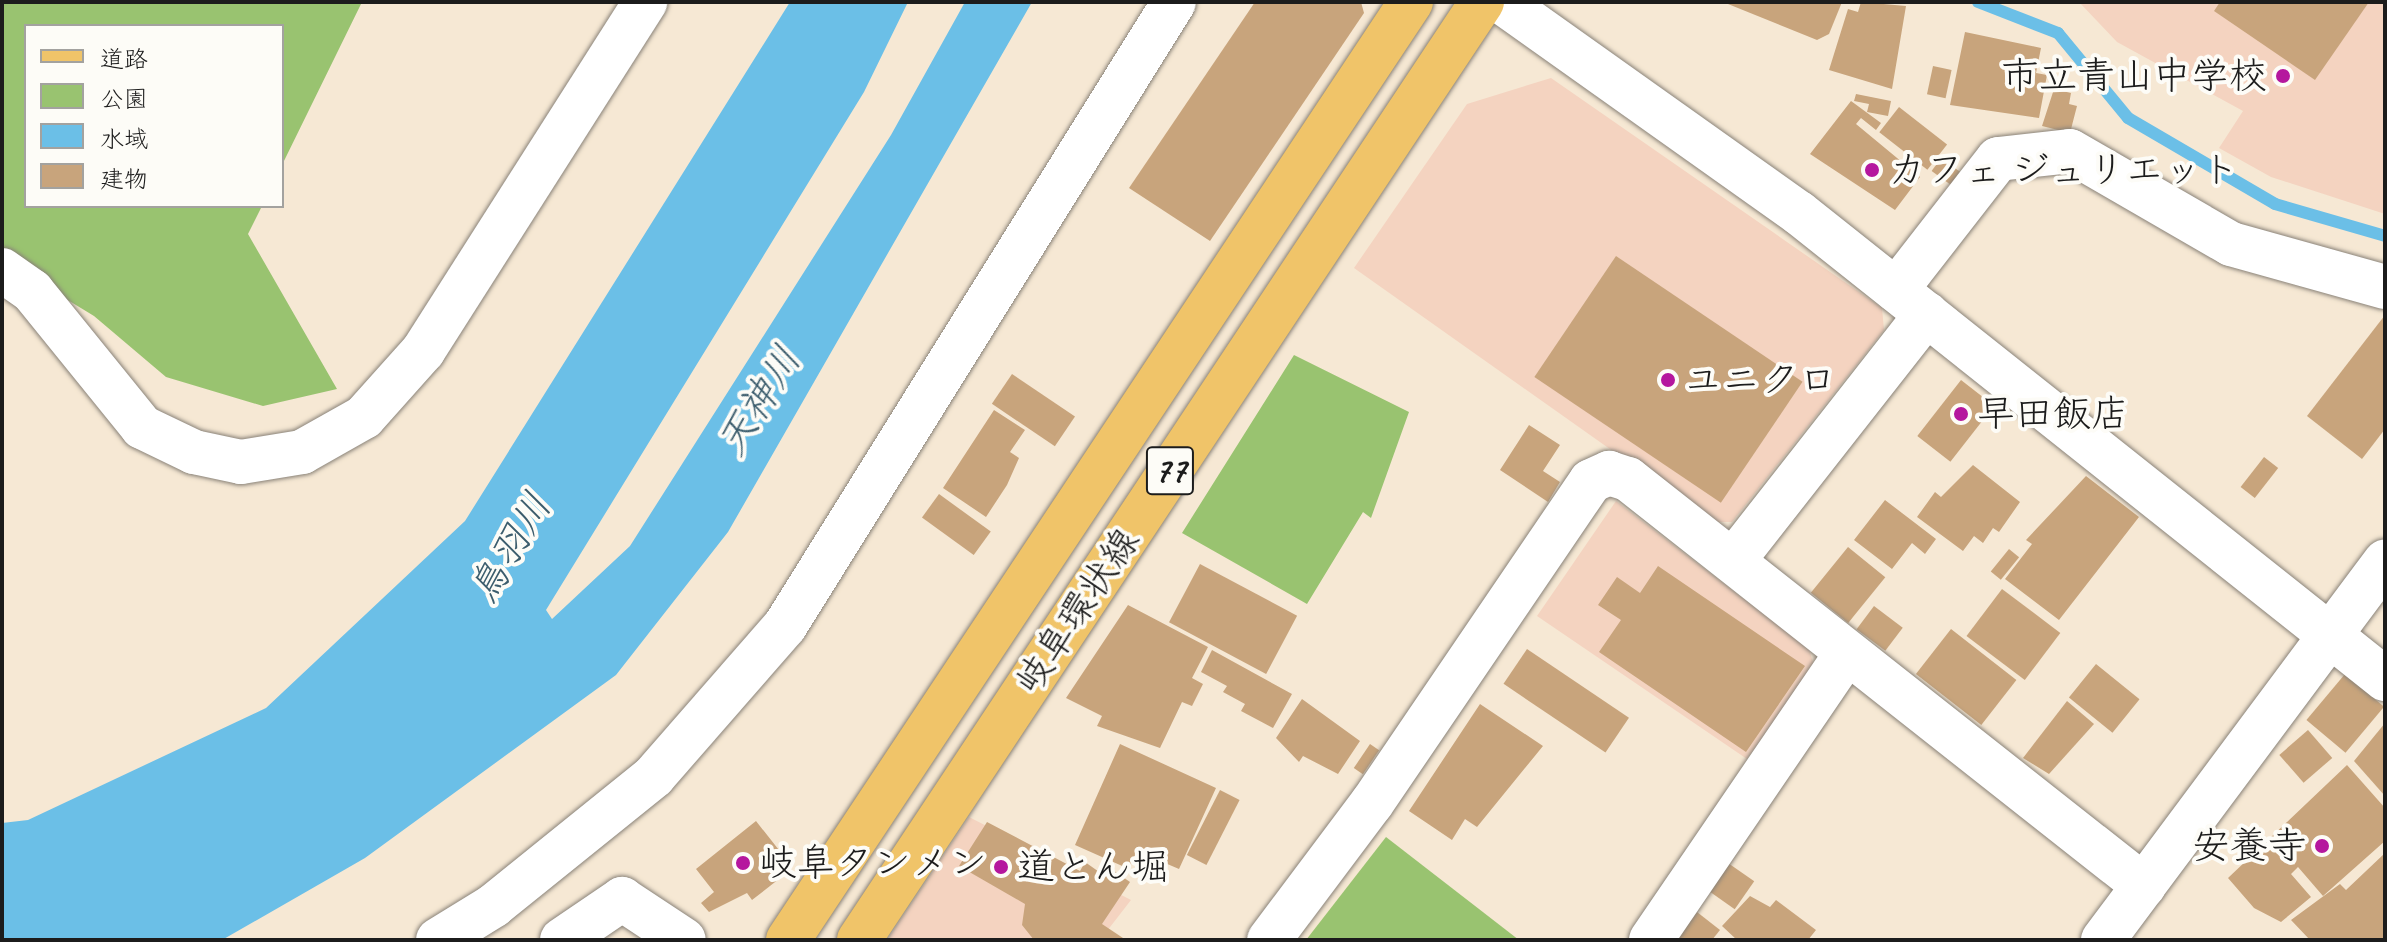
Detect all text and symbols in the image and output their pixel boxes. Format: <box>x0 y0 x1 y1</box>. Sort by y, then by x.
legend <box>24 24 284 208</box>
text: 道路 <box>100 44 148 74</box>
place label: 市立青山中学校 <box>2001 53 2267 99</box>
marker: 市立青山中学校 <box>2274 67 2292 85</box>
text: 公園 <box>100 84 148 114</box>
text: 水域 <box>100 124 148 154</box>
place label: カフェ ジュリエット <box>1888 147 2239 193</box>
marker: カフェ ジュリエット <box>1863 161 1881 179</box>
text: 建物 <box>100 164 148 194</box>
water label: 天神川 <box>707 337 811 465</box>
place label: ユニクロ <box>1684 357 1836 403</box>
marker: ユニクロ <box>1659 371 1677 389</box>
place label: 早田飯店 <box>1977 391 2129 437</box>
marker: 早田飯店 <box>1952 405 1970 423</box>
road number: 77 <box>1144 439 1196 503</box>
water label: 鳥羽川 <box>459 484 561 612</box>
street label: 岐阜環状線 <box>1005 519 1149 703</box>
place label: 安養寺 <box>2192 823 2306 869</box>
marker: 安養寺 <box>2313 837 2331 855</box>
place label: 岐阜タンメン <box>759 840 987 886</box>
place label: 道とん堀 <box>1017 844 1169 890</box>
marker: 岐阜タンメン <box>734 854 752 872</box>
marker: 道とん堀 <box>992 858 1010 876</box>

